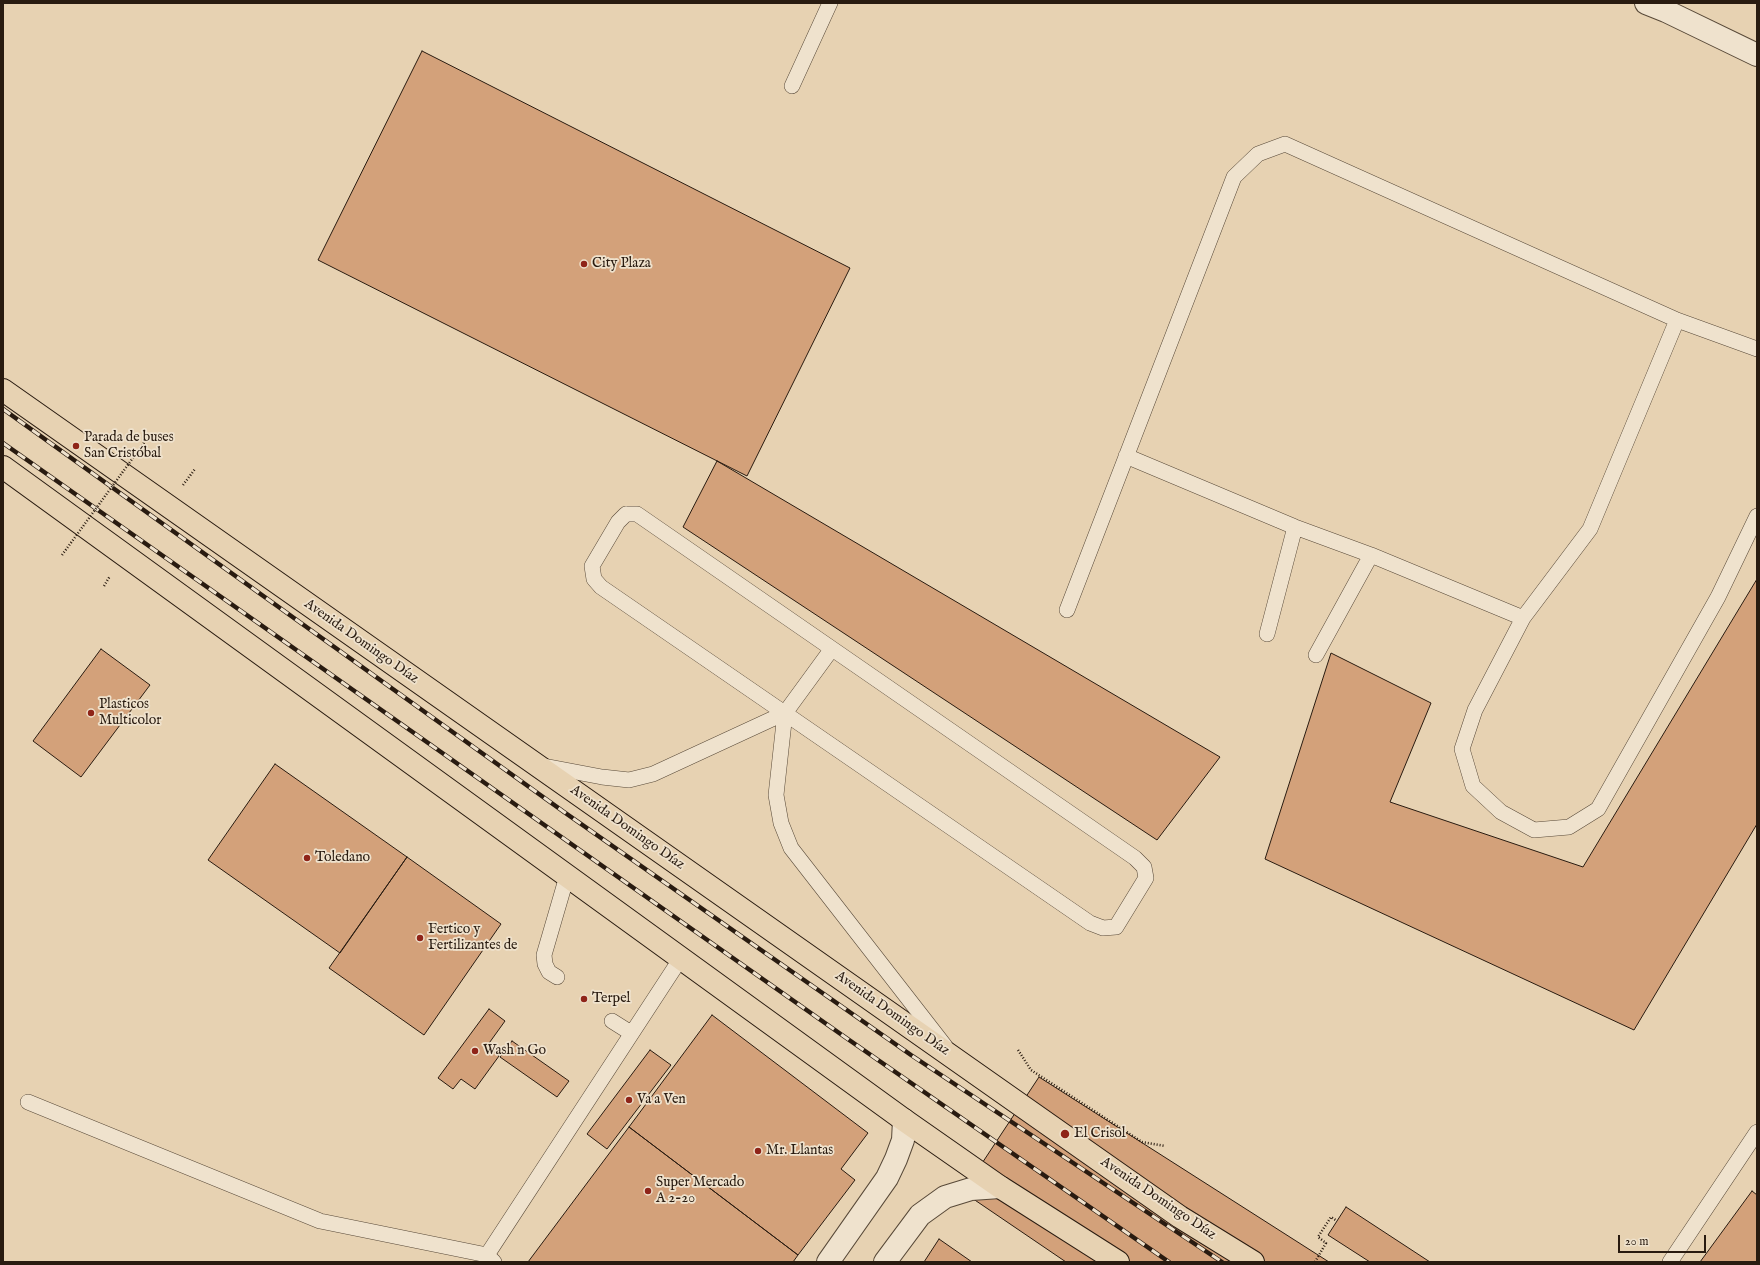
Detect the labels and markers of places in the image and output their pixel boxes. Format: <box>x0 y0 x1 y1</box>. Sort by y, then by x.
place label: City Plaza <box>592 256 651 272</box>
marker: City Plaza <box>579 259 589 269</box>
place label: Parada de buses San Cristóbal <box>84 430 174 462</box>
marker: Parada de buses San Cristóbal <box>71 441 81 451</box>
place label: Plasticos Multicolor <box>99 697 162 730</box>
marker: Plasticos Multicolor <box>86 708 96 718</box>
place label: Toledano <box>315 850 370 866</box>
marker: Toledano <box>302 853 312 863</box>
place label: Fertico y Fertilizantes de <box>428 922 518 954</box>
marker: Fertico y Fertilizantes de <box>415 933 425 943</box>
place label: Terpel <box>592 991 630 1007</box>
marker: Terpel <box>579 994 589 1004</box>
place label: Wash n Go <box>483 1043 546 1059</box>
marker: Wash n Go <box>470 1046 480 1056</box>
place label: Va a Ven <box>637 1092 686 1108</box>
marker: Va a Ven <box>624 1095 634 1105</box>
place label: El Crisol <box>1074 1126 1126 1142</box>
marker: El Crisol <box>1059 1128 1071 1140</box>
place label: Mr. Llantas <box>766 1143 833 1159</box>
marker: Mr. Llantas <box>753 1146 763 1156</box>
place label: Super Mercado A 2-20 <box>656 1175 744 1208</box>
marker: Super Mercado A 2-20 <box>643 1186 653 1196</box>

